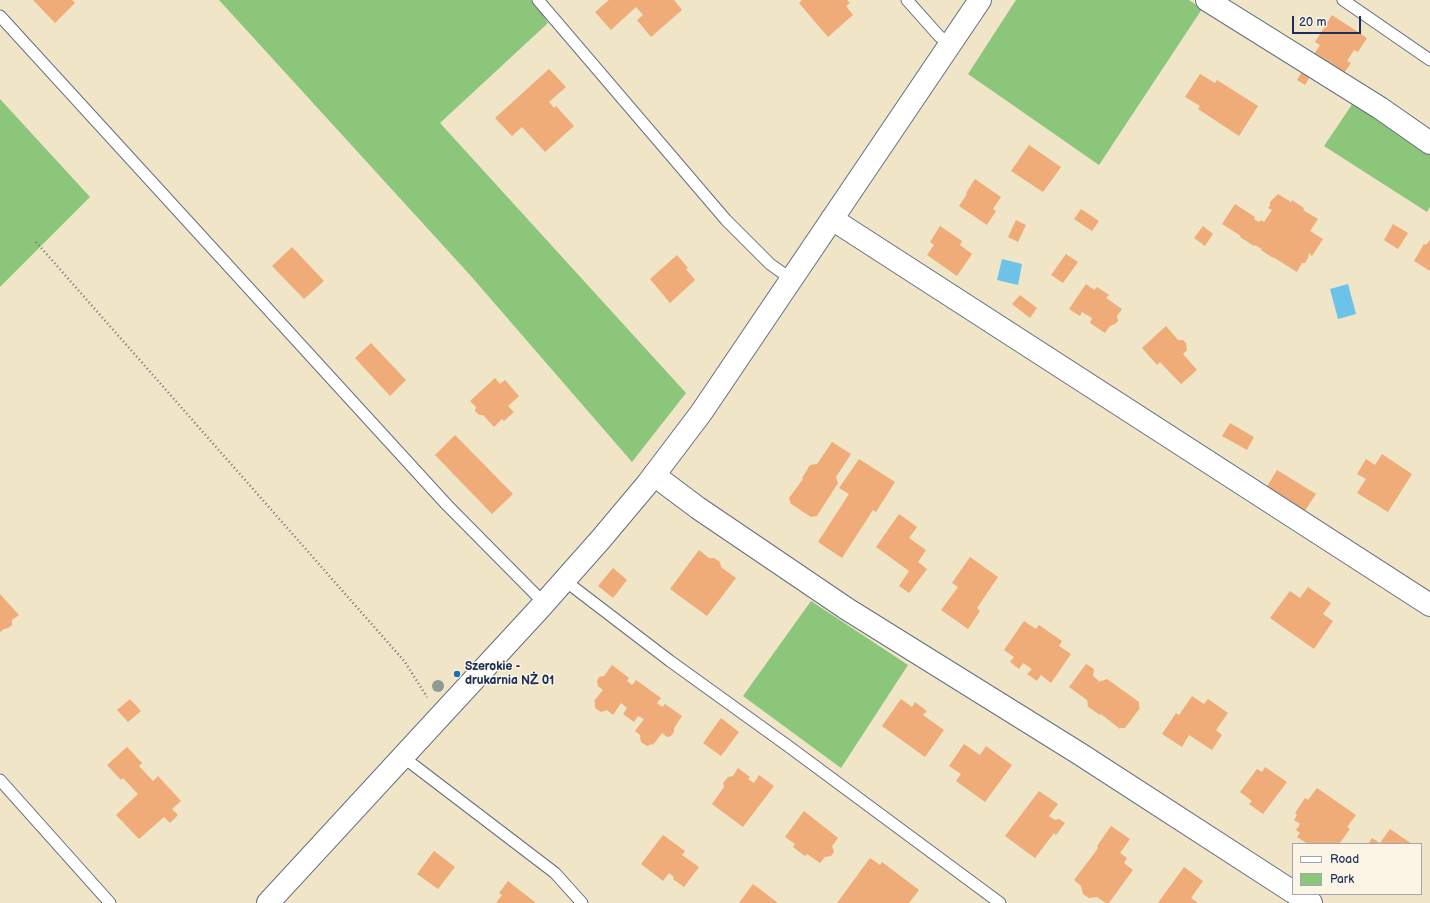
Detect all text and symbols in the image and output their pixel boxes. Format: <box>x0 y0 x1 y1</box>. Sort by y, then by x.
scale bar <box>1294 8 1363 34</box>
text: 20 m <box>1299 15 1326 30</box>
place label: Szerokie - drukarnia NŻ 01 <box>465 660 554 688</box>
marker: Szerokie - drukarnia NŻ 01 <box>452 669 462 679</box>
legend <box>1292 843 1422 895</box>
text: Road <box>1330 852 1359 867</box>
text: Park <box>1330 872 1354 887</box>

